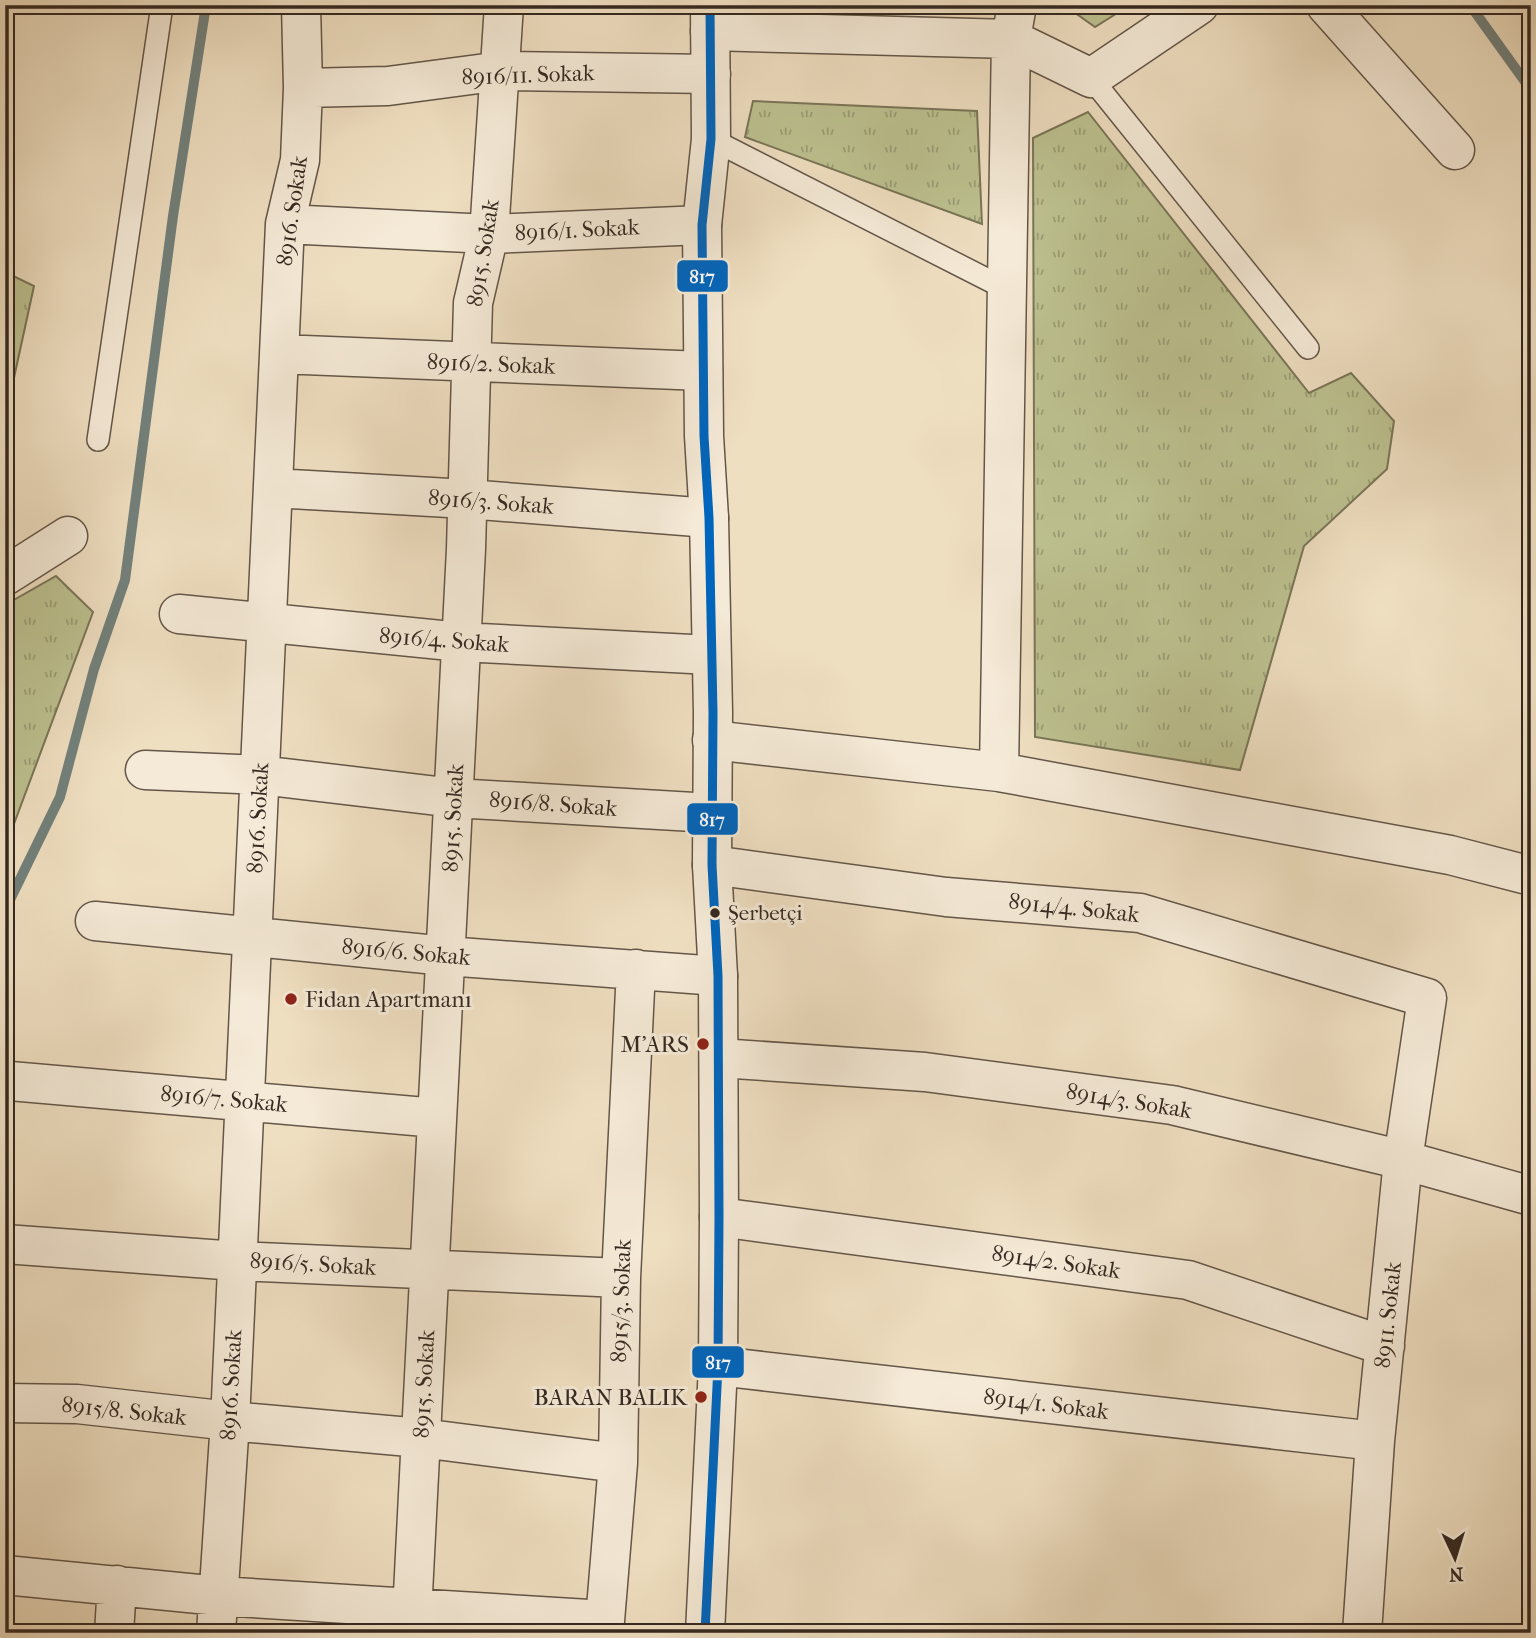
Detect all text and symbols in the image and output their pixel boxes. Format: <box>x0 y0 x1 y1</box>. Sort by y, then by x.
street label: 8916/11. Sokak <box>461 59 596 91</box>
street label: 8916. Sokak <box>271 153 313 268</box>
street label: 8915. Sokak <box>461 196 505 309</box>
street label: 8916/1. Sokak <box>514 213 641 247</box>
line badge: 817 <box>676 259 729 293</box>
text: 817 <box>689 266 715 288</box>
street label: 8916/2. Sokak <box>426 348 557 380</box>
street label: 8916/3. Sokak <box>427 484 556 520</box>
street label: 8916/4. Sokak <box>378 622 511 658</box>
street label: 8916. Sokak <box>242 761 274 874</box>
street label: 8915. Sokak <box>437 762 469 873</box>
street label: 8916/8. Sokak <box>488 786 619 822</box>
line badge: 817 <box>686 802 739 836</box>
text: 817 <box>699 809 725 831</box>
street label: 8914/4. Sokak <box>1007 888 1142 928</box>
place label: Şerbetçi <box>728 901 803 925</box>
marker: Şerbetçi <box>708 906 722 920</box>
street label: 8916/6. Sokak <box>340 933 473 971</box>
place label: Fidan Apartmanı <box>305 986 472 1013</box>
marker: Fidan Apartmanı <box>283 991 299 1007</box>
place label: M'ARS <box>621 1031 689 1058</box>
marker: M'ARS <box>695 1036 711 1052</box>
street label: 8914/3. Sokak <box>1064 1078 1195 1124</box>
street label: 8916/7. Sokak <box>159 1080 290 1118</box>
street label: 8915/3. Sokak <box>605 1238 637 1363</box>
street label: 8914/2. Sokak <box>990 1240 1123 1285</box>
street label: 8916/5. Sokak <box>249 1247 378 1281</box>
street label: 8911. Sokak <box>1369 1259 1407 1370</box>
street label: 8916. Sokak <box>215 1328 247 1441</box>
street label: 8915. Sokak <box>408 1328 440 1439</box>
line badge: 817 <box>691 1345 745 1379</box>
text: 817 <box>705 1352 731 1374</box>
street label: 8914/1. Sokak <box>982 1383 1111 1425</box>
place label: BARAN BALIK <box>534 1384 688 1411</box>
marker: BARAN BALIK <box>693 1389 709 1405</box>
street label: 8915/8. Sokak <box>60 1391 189 1431</box>
north arrow <box>1420 1522 1490 1592</box>
text: N <box>1448 1562 1464 1585</box>

